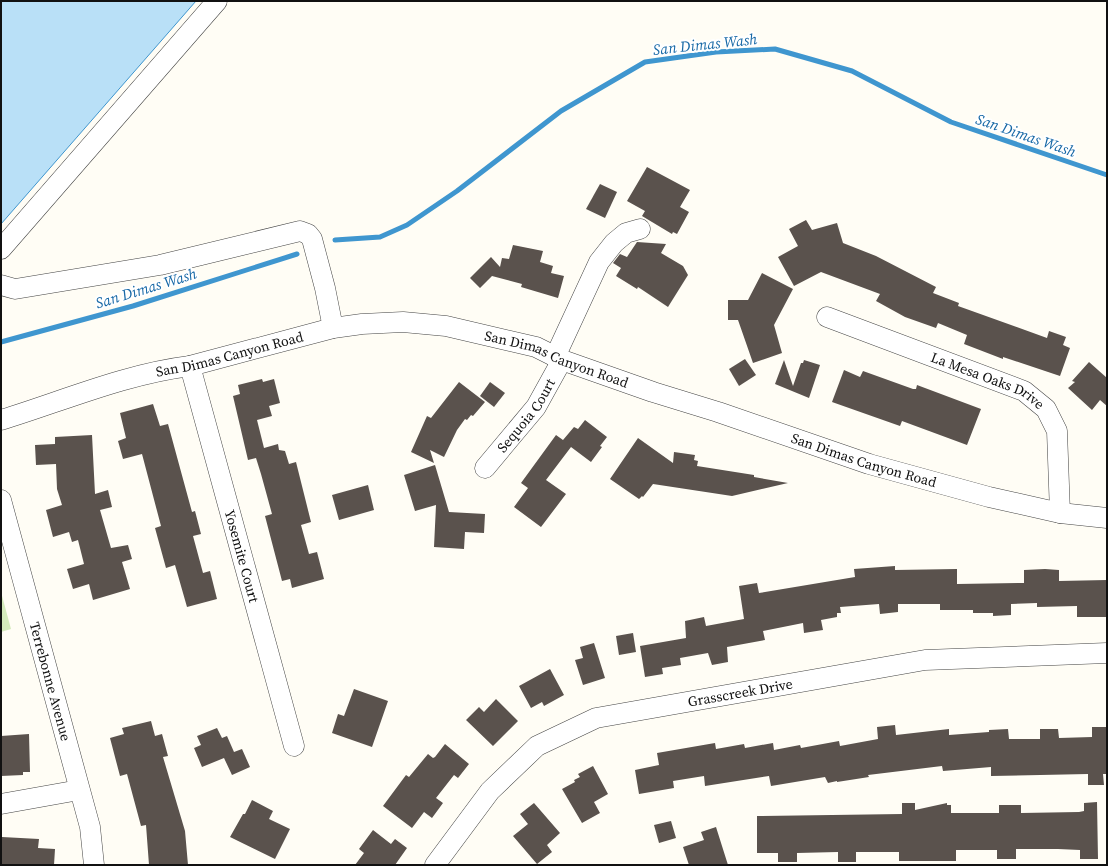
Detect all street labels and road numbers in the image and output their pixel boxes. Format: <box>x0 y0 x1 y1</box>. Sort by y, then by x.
street label: San Dimas Canyon Road <box>483 325 631 393</box>
street label: San Dimas Canyon Road <box>154 326 305 382</box>
street label: La Mesa Oaks Drive <box>928 347 1049 414</box>
street label: Sequoia Court <box>492 374 560 457</box>
street label: San Dimas Canyon Road <box>789 428 939 492</box>
street label: Yosemite Court <box>220 507 264 605</box>
street label: Terrebonne Avenue <box>25 620 76 743</box>
street label: Grasscreek Drive <box>686 674 794 712</box>

